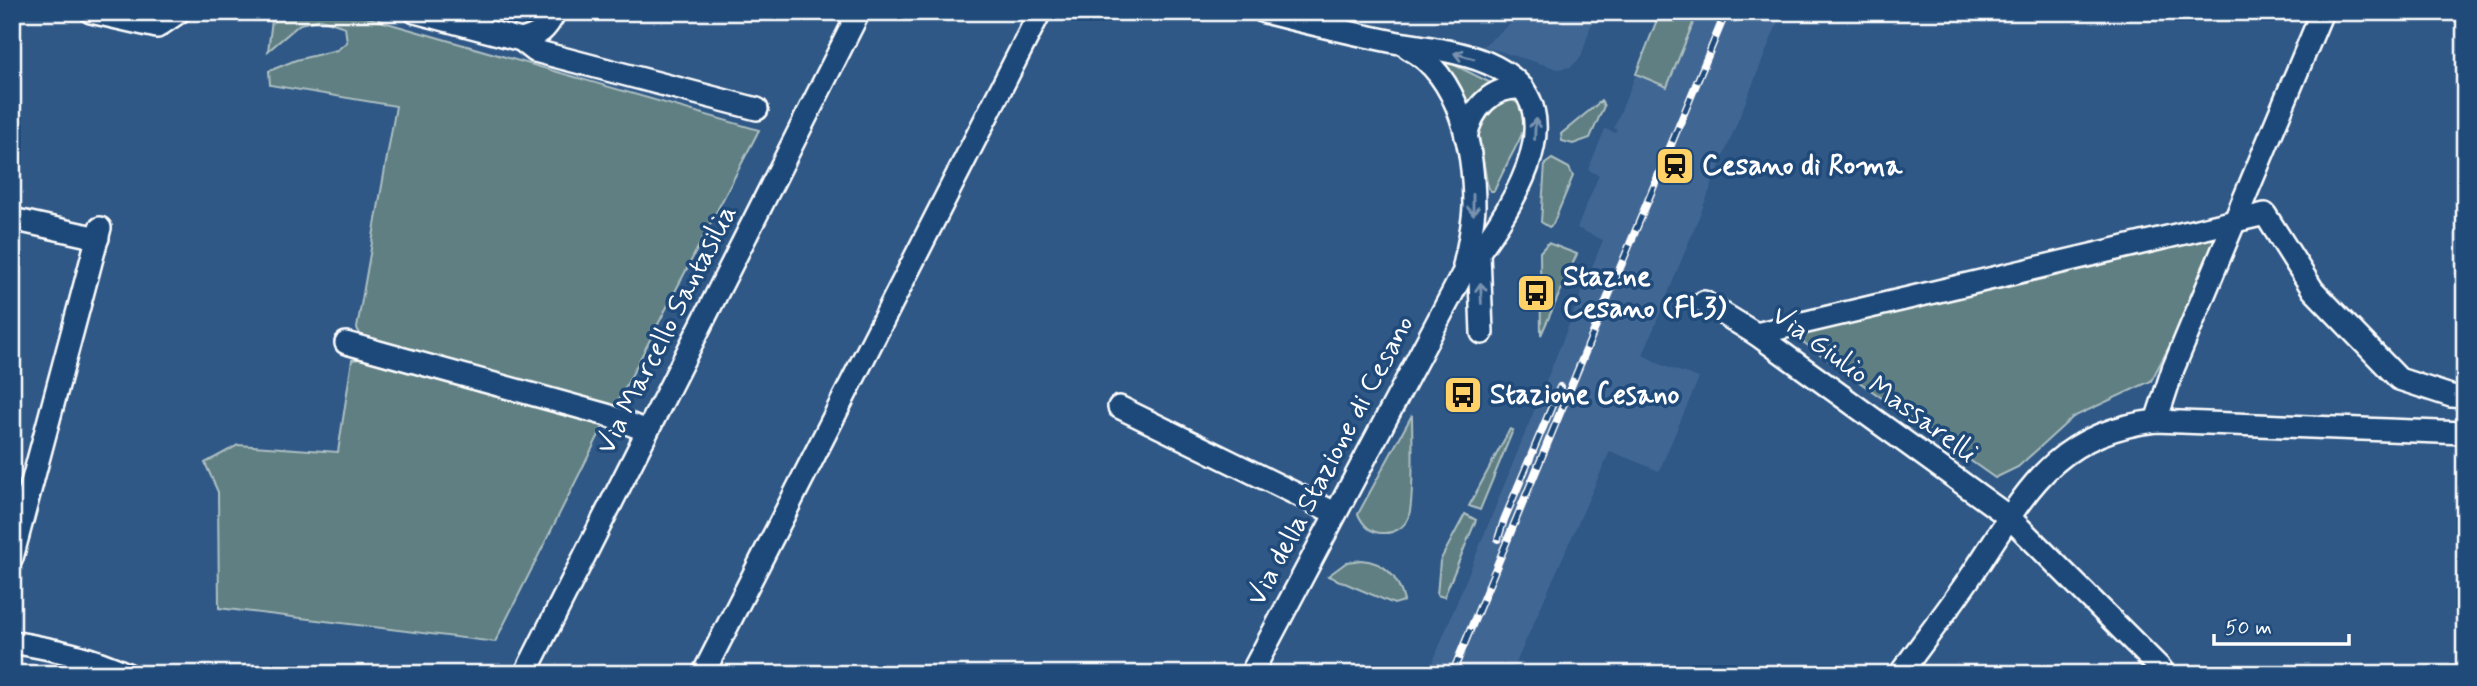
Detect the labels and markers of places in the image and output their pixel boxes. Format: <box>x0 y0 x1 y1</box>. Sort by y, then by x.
station icon: Cesano di Roma <box>1654 145 1696 187</box>
place label: Cesano di Roma <box>1702 148 1903 185</box>
place label: Staz.ne Cesano (FL3) <box>1563 259 1726 328</box>
bus stop icon: Staz.ne Cesano (FL3) <box>1515 272 1557 314</box>
bus stop icon: Stazione Cesano <box>1442 374 1484 416</box>
place label: Stazione Cesano <box>1490 377 1680 414</box>

